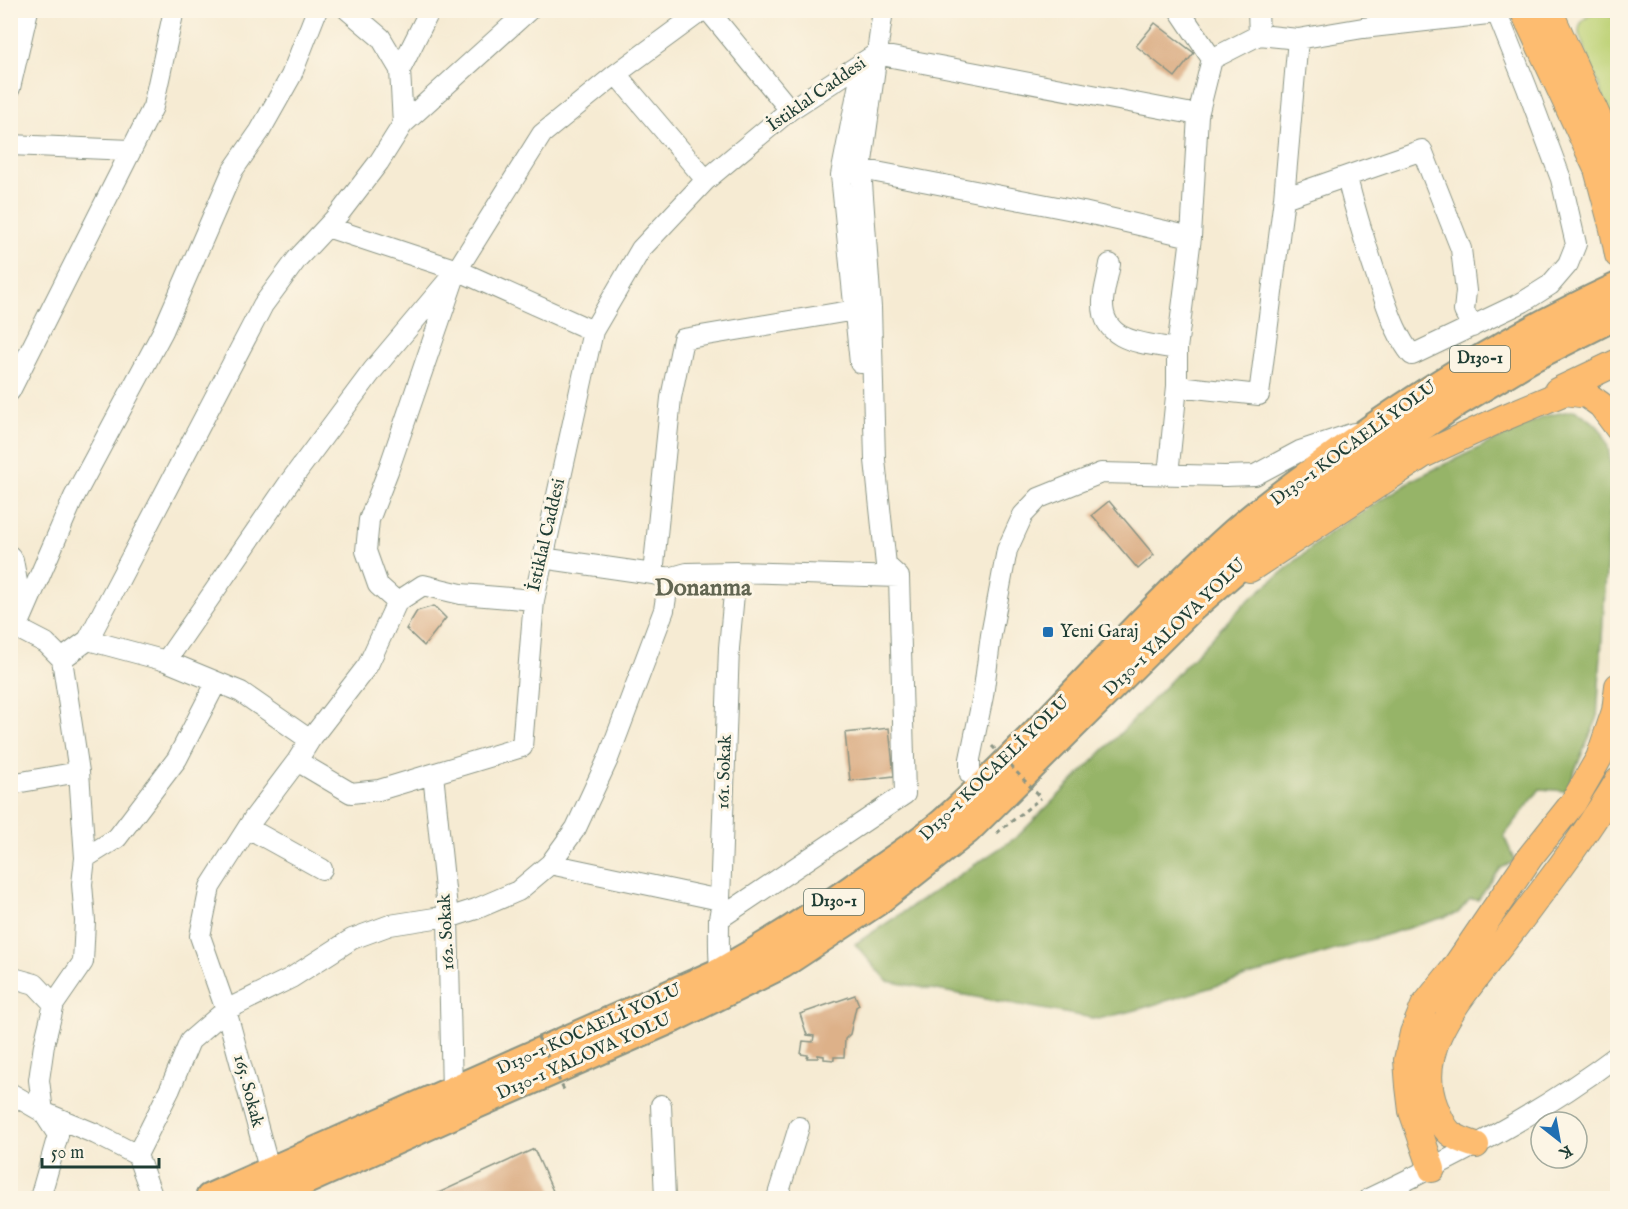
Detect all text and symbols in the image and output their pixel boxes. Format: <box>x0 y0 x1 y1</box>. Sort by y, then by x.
street label: İstiklal Caddesi <box>763 52 871 138</box>
road number: D130-1 <box>1450 346 1510 372</box>
street label: D130-1 KOCAELİ YOLU <box>1266 375 1442 512</box>
street label: İstiklal Caddesi <box>522 476 571 594</box>
street label: D130-1 YALOVA YOLU <box>1099 554 1251 702</box>
district label: Donanma <box>655 573 752 604</box>
place label: Yeni Garaj <box>1060 621 1139 644</box>
marker: Yeni Garaj <box>1041 625 1055 639</box>
street label: D130-1 KOCAELİ YOLU <box>915 690 1075 847</box>
street label: 161. Sokak <box>712 734 738 810</box>
road number: D130-1 <box>804 889 864 915</box>
street label: 162. Sokak <box>433 893 460 971</box>
street label: D130-1 KOCAELİ YOLU <box>493 978 686 1081</box>
street label: D130-1 YALOVA YOLU <box>493 1008 676 1106</box>
street label: 165. Sokak <box>227 1052 269 1130</box>
north arrow <box>1529 1110 1589 1170</box>
scale bar <box>42 1131 159 1169</box>
text: K <box>1554 1140 1576 1163</box>
text: 50 m <box>51 1142 84 1165</box>

